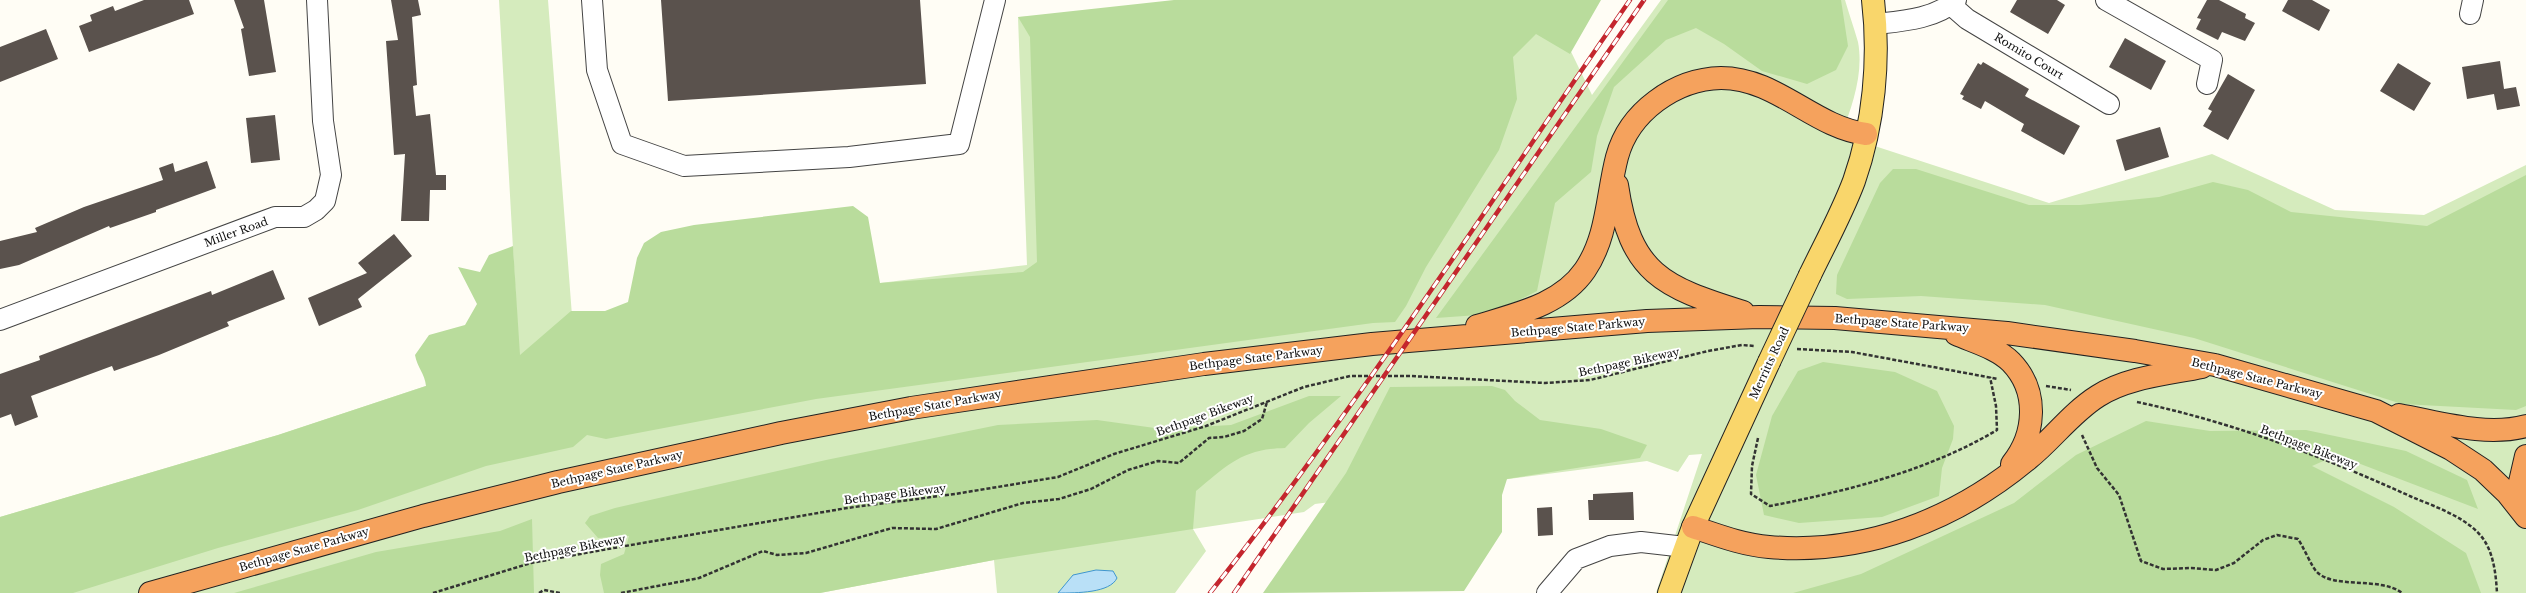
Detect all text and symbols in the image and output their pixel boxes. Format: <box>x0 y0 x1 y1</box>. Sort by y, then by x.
street label: Romito Court <box>1992 30 2067 83</box>
street label: Miller Road <box>202 214 270 250</box>
street label: Bethpage State Parkway <box>1834 311 1970 335</box>
street label: Bethpage State Parkway <box>1510 314 1646 340</box>
street label: Merritts Road <box>1746 324 1792 401</box>
street label: Bethpage State Parkway <box>1188 343 1324 373</box>
street label: Bethpage Bikeway <box>1577 344 1681 380</box>
street label: Bethpage State Parkway <box>2190 355 2324 401</box>
street label: Bethpage State Parkway <box>867 386 1003 424</box>
street label: Bethpage Bikeway <box>1154 391 1256 439</box>
street label: Bethpage Bikeway <box>2258 422 2360 472</box>
street label: Bethpage State Parkway <box>550 447 684 491</box>
street label: Bethpage Bikeway <box>843 481 947 507</box>
street label: Bethpage State Parkway <box>237 524 371 574</box>
street label: Bethpage Bikeway <box>523 531 627 565</box>

